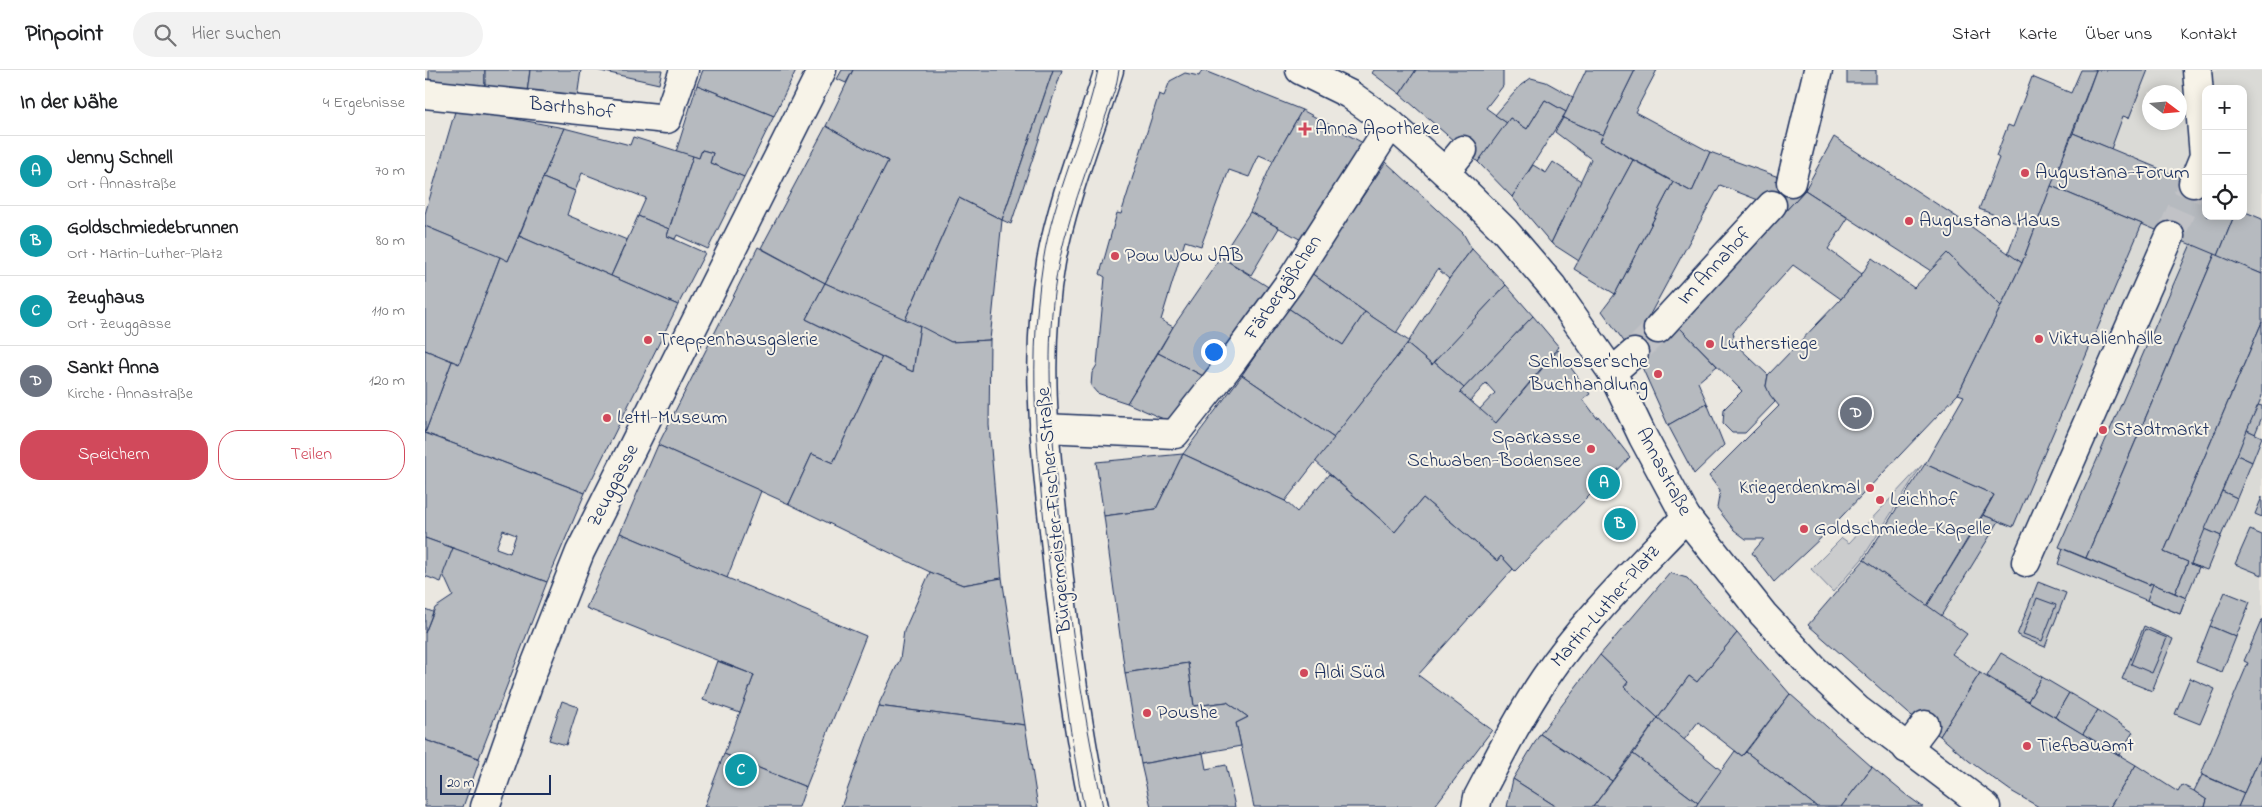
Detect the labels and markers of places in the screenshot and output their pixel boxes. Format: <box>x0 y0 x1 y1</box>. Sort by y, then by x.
place label: Anna Apotheke <box>1315 115 1439 144</box>
marker: Anna Apotheke <box>1299 123 1311 135</box>
place label: Augustana-Forum <box>2035 159 2190 189</box>
marker: Augustana-Forum <box>2019 167 2031 179</box>
place label: Augustana Haus <box>1919 207 2060 237</box>
marker: Augustana Haus <box>1903 215 1915 227</box>
place label: Pow Wow JAB <box>1125 242 1243 271</box>
marker: Pow Wow JAB <box>1109 250 1121 262</box>
place label: Viktualienhalle <box>2048 325 2162 354</box>
place label: Treppenhausgalerie <box>658 326 818 356</box>
place label: Lutherstiege <box>1720 330 1818 360</box>
marker: Viktualienhalle <box>2033 333 2045 345</box>
marker: Treppenhausgalerie <box>642 334 654 346</box>
marker: Lutherstiege <box>1704 338 1716 350</box>
place label: Schlosser'sche Buchhandlung <box>1528 348 1648 401</box>
marker: Schlosser'sche Buchhandlung <box>1652 368 1664 380</box>
pin: D <box>1840 394 1872 432</box>
place label: Lettl-Museum <box>617 404 727 433</box>
marker: Lettl-Museum <box>601 412 613 424</box>
place label: Stadtmarkt <box>2113 416 2210 445</box>
place label: Sparkasse Schwaben-Bodensee <box>1407 424 1581 476</box>
marker: Stadtmarkt <box>2097 424 2109 436</box>
marker: Sparkasse Schwaben-Bodensee <box>1585 443 1597 455</box>
pin: A <box>1588 464 1620 502</box>
place label: Kriegerdenkmal <box>1739 474 1860 504</box>
marker: Kriegerdenkmal <box>1864 482 1876 494</box>
place label: Leichhof <box>1890 486 1958 515</box>
marker: Leichhof <box>1874 494 1886 506</box>
pin: B <box>1604 505 1636 543</box>
place label: Goldschmiede-Kapelle <box>1814 515 1991 544</box>
marker: Goldschmiede-Kapelle <box>1798 523 1810 535</box>
place label: Aldi Süd <box>1314 659 1385 688</box>
marker: Aldi Süd <box>1298 667 1310 679</box>
place label: Poushe <box>1157 699 1218 728</box>
marker: Poushe <box>1141 707 1153 719</box>
place label: Tiefbauamt <box>2037 732 2134 761</box>
marker: Tiefbauamt <box>2021 740 2033 752</box>
pin: C <box>725 751 757 789</box>

